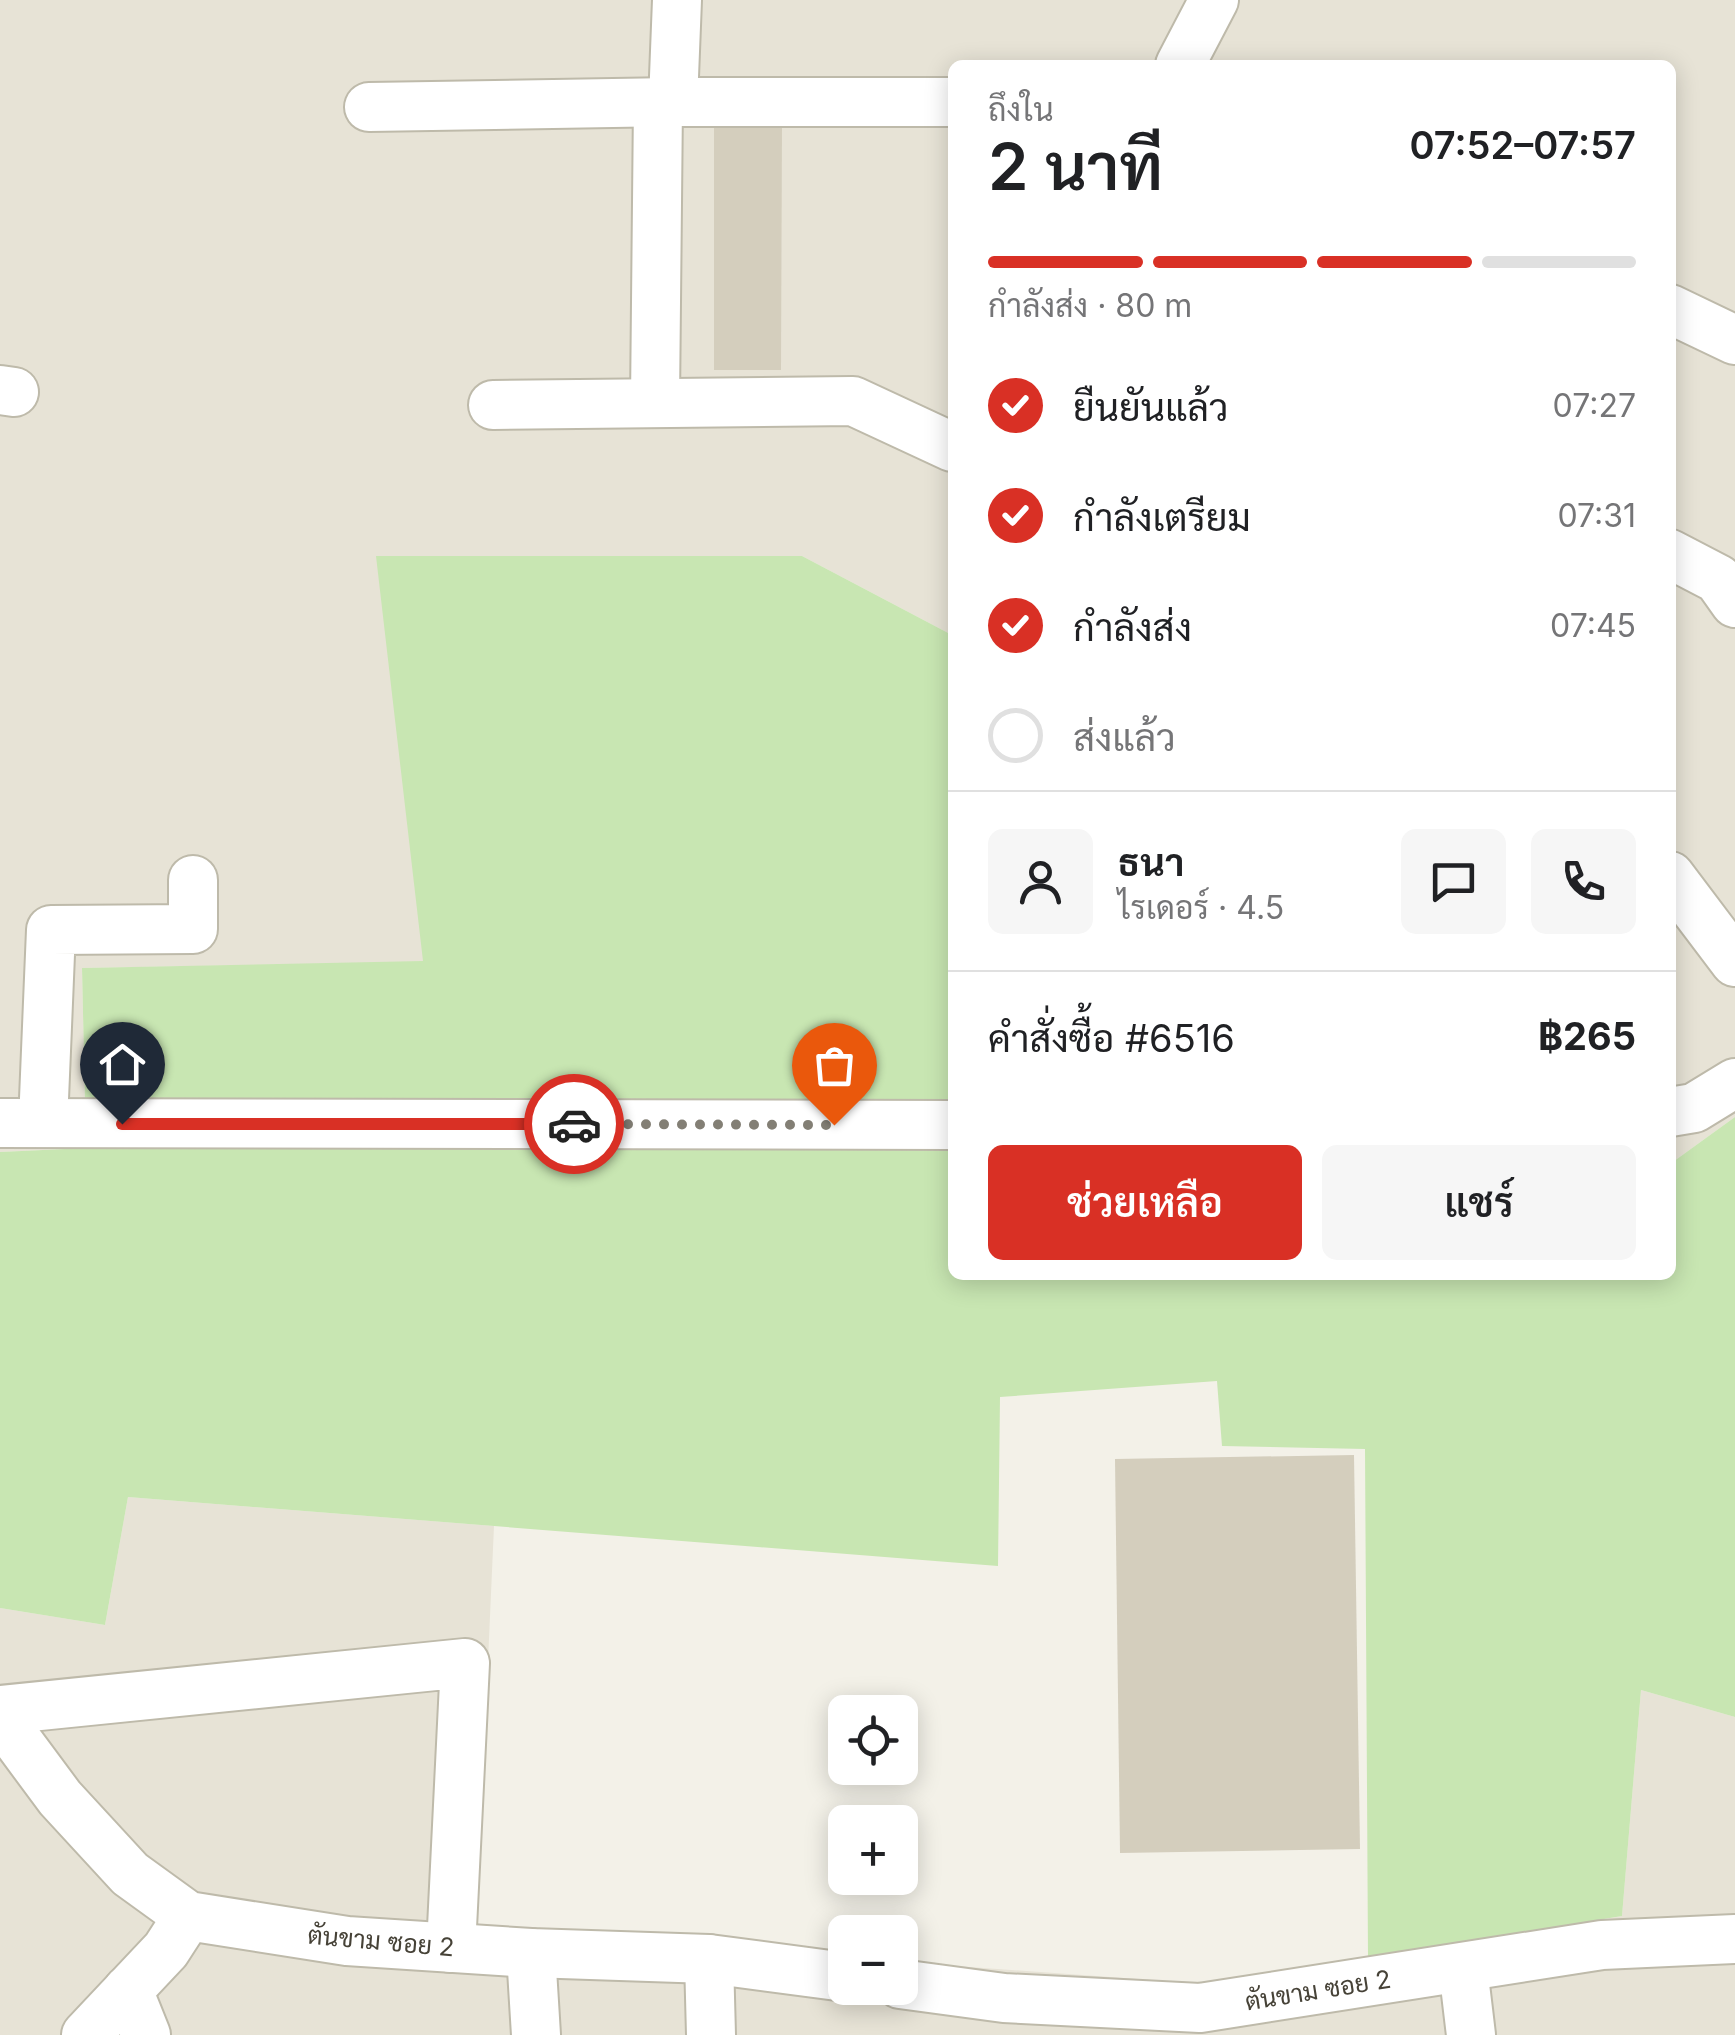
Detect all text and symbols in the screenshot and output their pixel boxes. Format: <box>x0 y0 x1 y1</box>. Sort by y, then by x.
text: ถึงใน <box>988 90 1054 129</box>
text: 07:52–07:57 <box>1410 122 1636 168</box>
text: 2 นาที <box>988 127 1163 206</box>
text: กำลังส่ง · 80 m <box>988 286 1192 325</box>
icon: check <box>988 378 1043 433</box>
text: ยืนยันแล้ว <box>1073 384 1228 430</box>
text: 07:27 <box>1553 386 1636 425</box>
icon: check <box>988 488 1043 543</box>
text: กำลังเตรียม <box>1073 494 1251 540</box>
text: 07:31 <box>1557 496 1636 535</box>
icon: check <box>988 598 1043 653</box>
text: กำลังส่ง <box>1073 604 1192 650</box>
text: 07:45 <box>1550 606 1636 645</box>
text: ส่งแล้ว <box>1073 714 1176 760</box>
button: person <box>988 829 1093 934</box>
button: chat <box>1401 829 1506 934</box>
button: phone <box>1531 829 1636 934</box>
text: ธนา <box>1118 839 1184 885</box>
text: ไรเดอร์ · 4.5 <box>1118 888 1284 927</box>
text: ฿265 <box>1538 1013 1636 1059</box>
text: คำสั่งซื้อ #6516 <box>988 1015 1235 1061</box>
pin <box>80 1022 165 1125</box>
pin <box>792 1023 877 1126</box>
icon: home <box>95 1037 150 1092</box>
icon: bag <box>807 1038 862 1093</box>
courier <box>524 1074 624 1174</box>
icon: car <box>547 1097 602 1152</box>
button: ช่วยเหลือ <box>988 1145 1302 1260</box>
button: แชร์ <box>1322 1145 1636 1260</box>
map controls <box>828 1695 918 2005</box>
button: locate <box>828 1695 918 1785</box>
button: + <box>828 1805 918 1895</box>
button: − <box>828 1915 918 2005</box>
street label: ตันขาม ซอย 2 <box>306 1919 456 1962</box>
street label: ตันขาม ซอย 2 <box>1243 1963 1393 2016</box>

